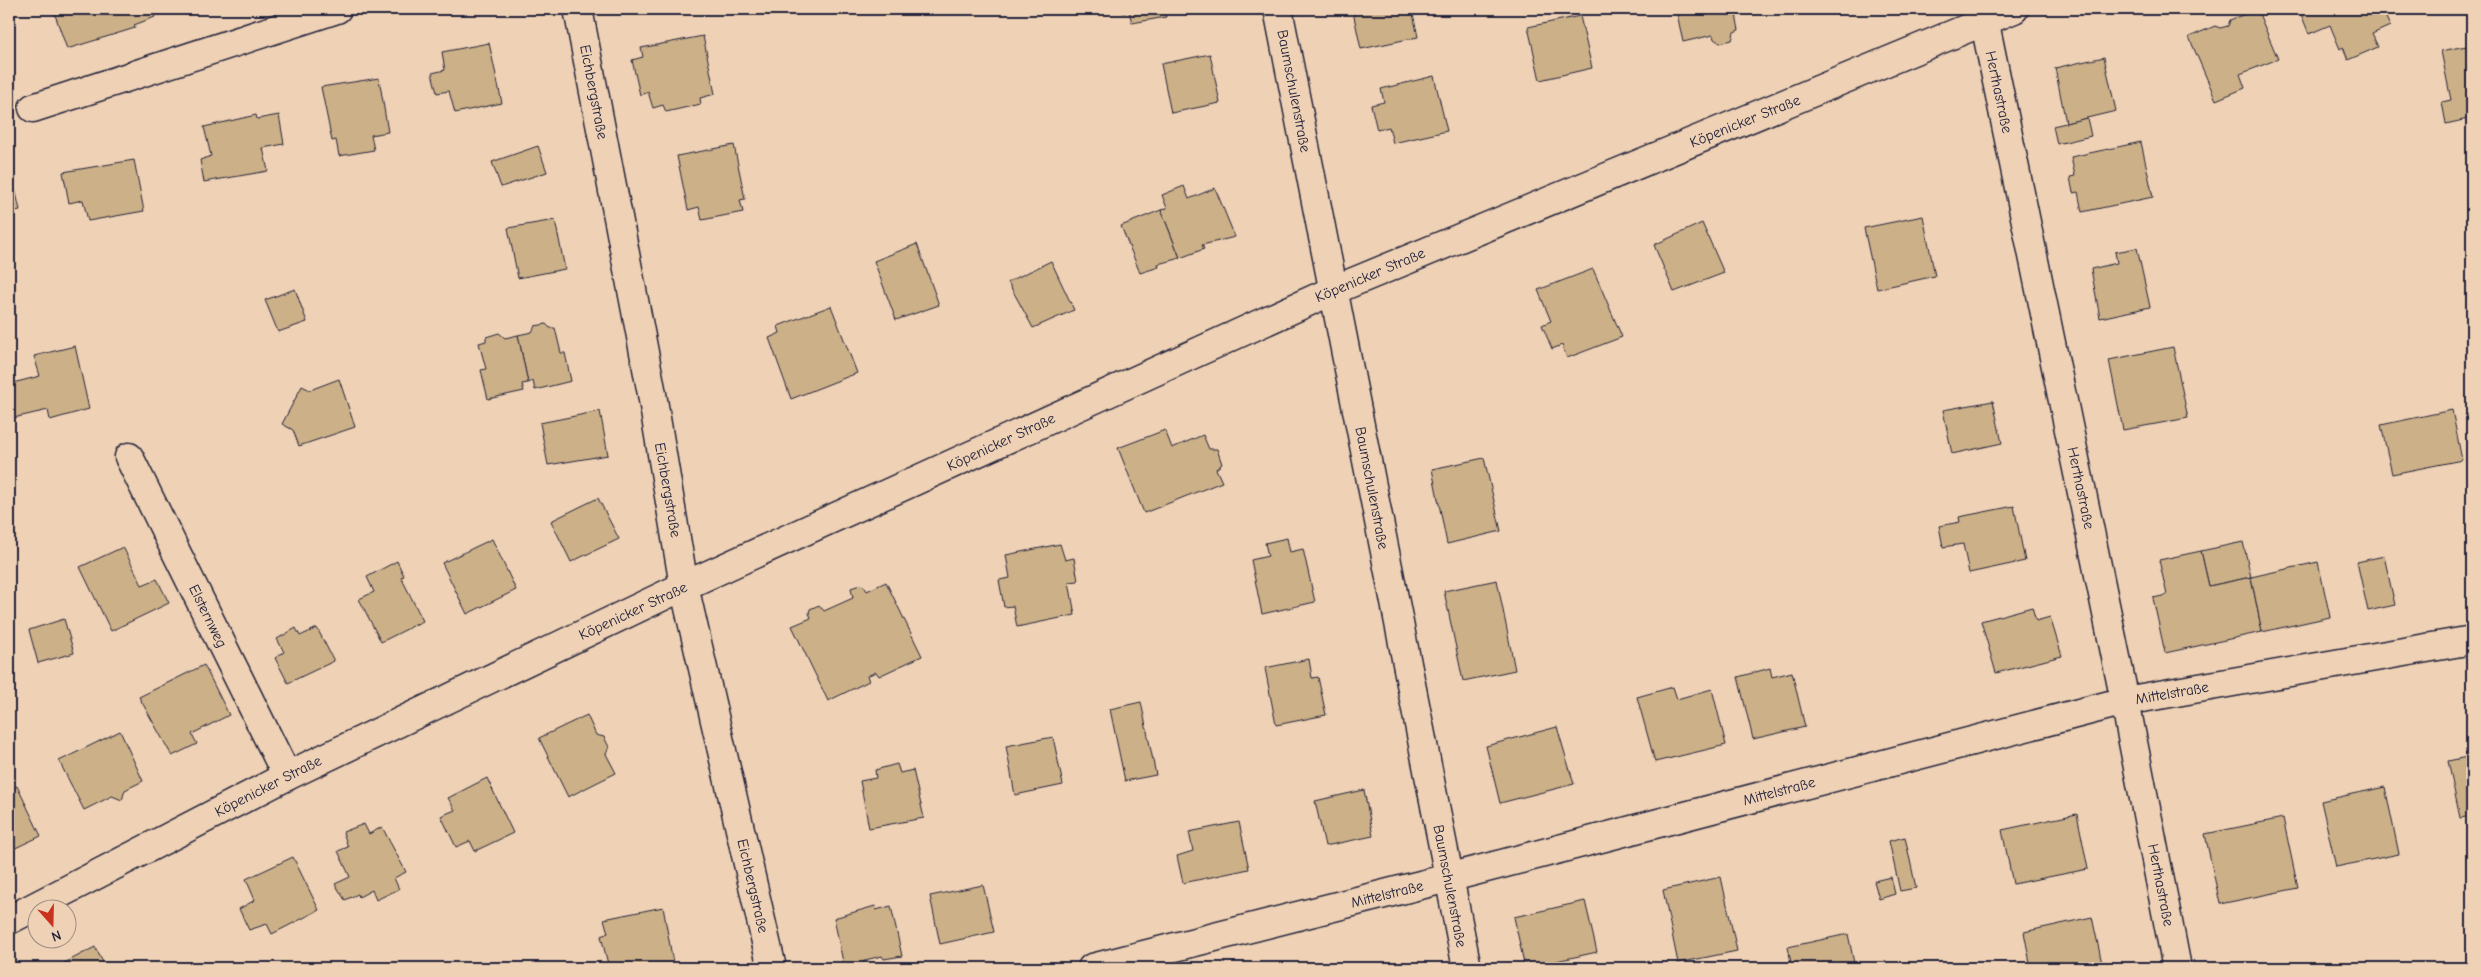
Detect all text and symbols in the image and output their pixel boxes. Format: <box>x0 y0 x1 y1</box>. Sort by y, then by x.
street label: Baumschulenstraße <box>1273 28 1315 154</box>
street label: Eichbergstraße <box>576 43 612 141</box>
street label: Herthastraße <box>1981 49 2017 135</box>
street label: Köpenicker Straße <box>1687 90 1803 151</box>
street label: Köpenicker Straße <box>1312 244 1428 306</box>
street label: Köpenicker Straße <box>944 409 1059 475</box>
street label: Baumschulenstraße <box>1351 425 1393 551</box>
street label: Eichbergstraße <box>651 441 685 539</box>
street label: Herthastraße <box>2063 445 2099 531</box>
street label: Köpenicker Straße <box>576 578 691 644</box>
street label: Elsternweg <box>185 581 231 651</box>
street label: Mittelstraße <box>2134 678 2211 708</box>
street label: Köpenicker Straße <box>212 751 325 821</box>
street label: Mittelstraße <box>1741 773 1818 809</box>
street label: Baumschulenstraße <box>1429 823 1471 949</box>
street label: Eichbergstraße <box>733 837 773 935</box>
street label: Herthastraße <box>2144 842 2178 928</box>
street label: Mittelstraße <box>1349 876 1426 912</box>
north arrow <box>28 900 78 950</box>
text: N <box>49 926 63 945</box>

